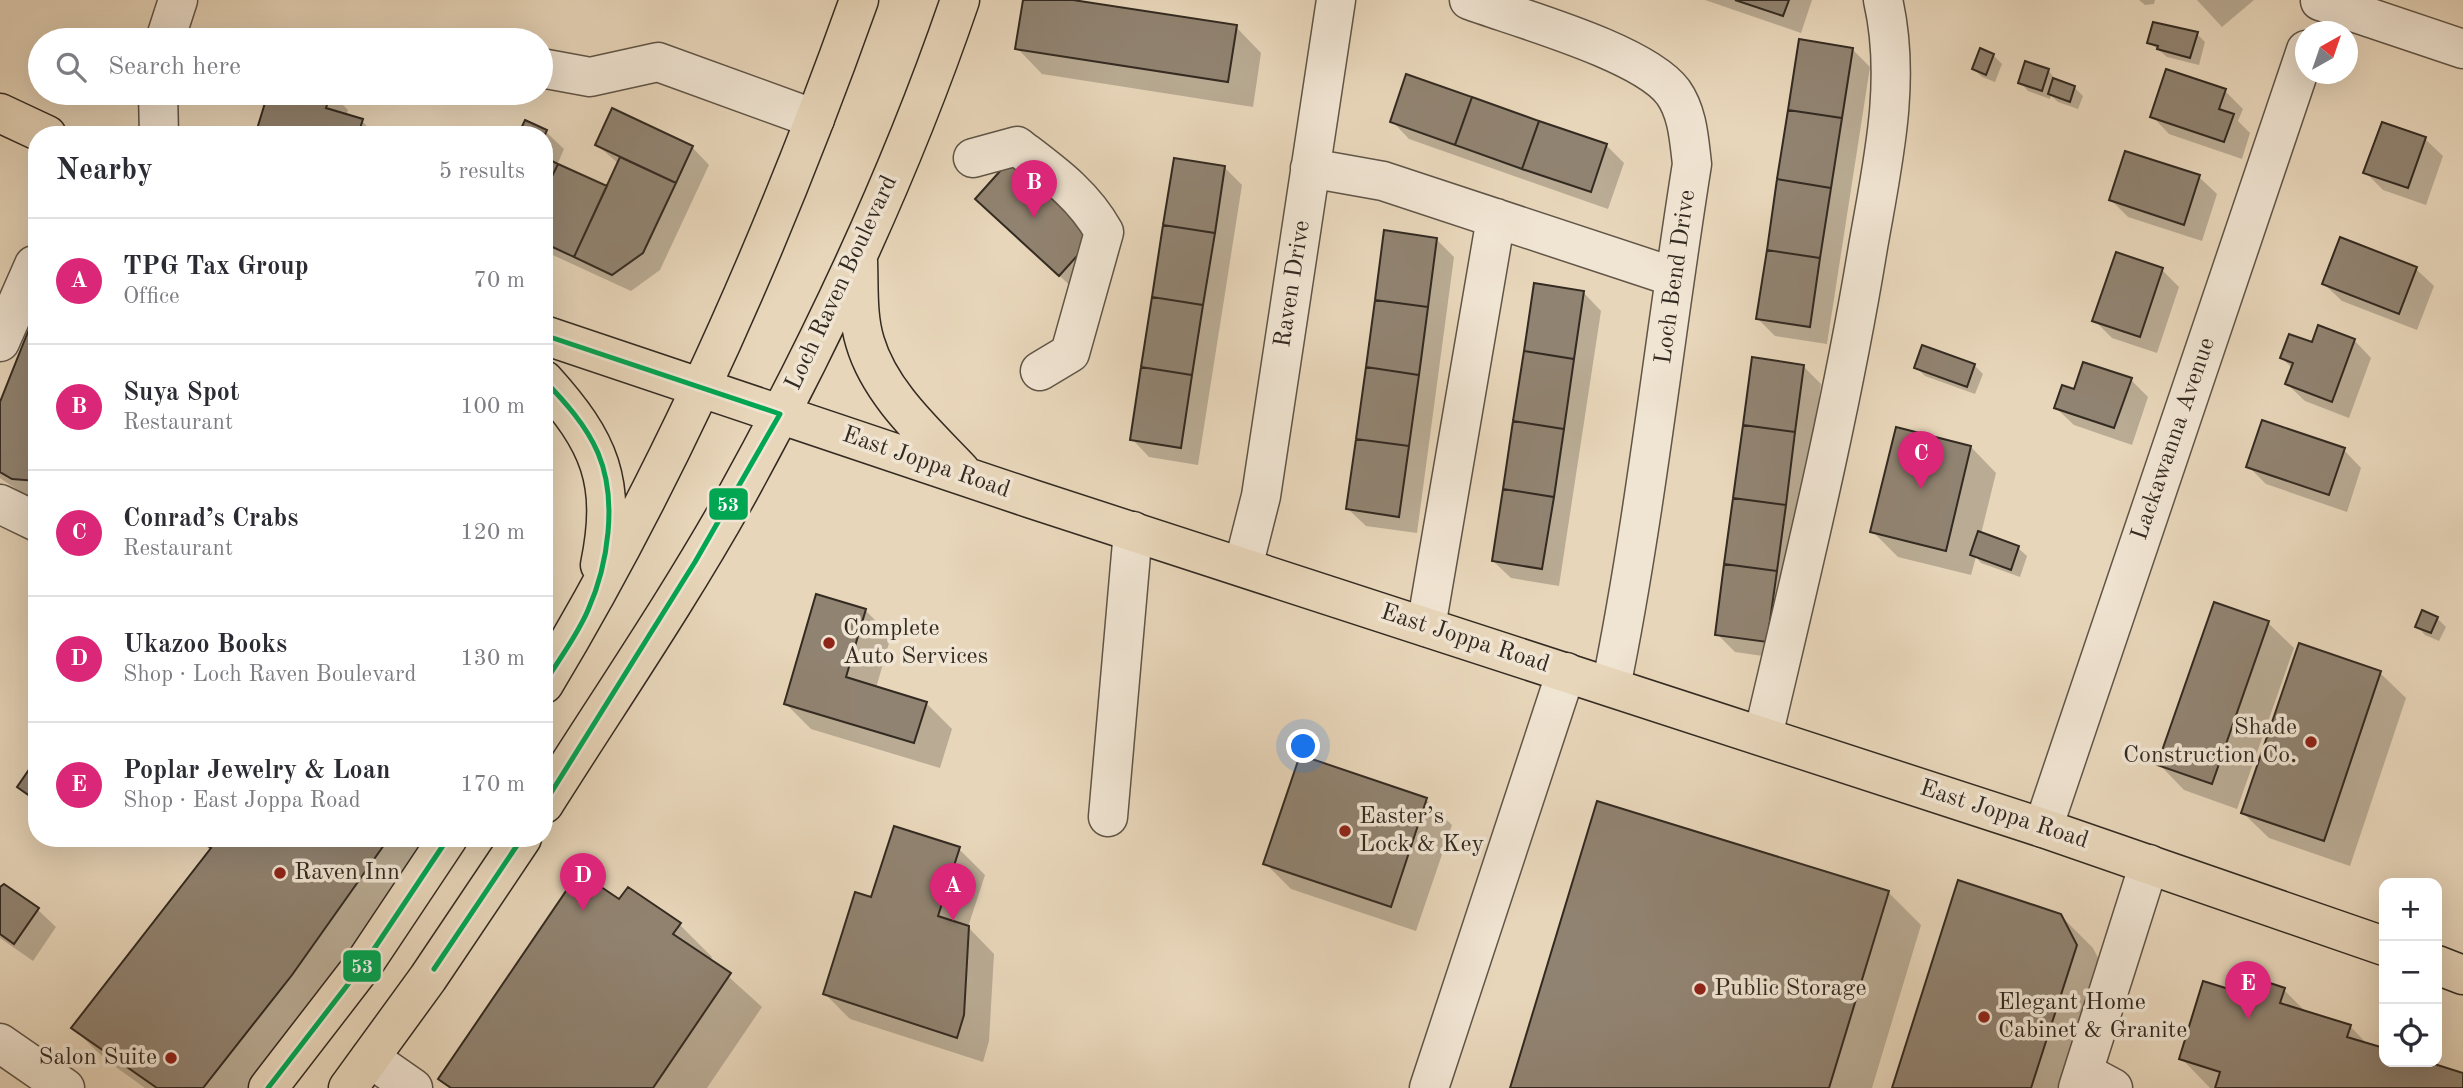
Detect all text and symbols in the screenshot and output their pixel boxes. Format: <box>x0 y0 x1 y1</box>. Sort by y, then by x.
north arrow <box>2295 21 2358 84</box>
search box <box>28 28 553 105</box>
icon: search <box>52 48 90 86</box>
text: Search here <box>108 54 241 80</box>
text: Nearby <box>56 156 153 186</box>
text: 5 results <box>439 160 525 183</box>
pin: B <box>1011 160 1057 218</box>
street label: Loch Raven Boulevard <box>782 172 902 394</box>
street label: Loch Bend Drive <box>1652 188 1700 366</box>
street label: Raven Drive <box>1271 219 1315 349</box>
text: TPG Tax Group <box>123 254 309 280</box>
text: A <box>70 269 88 292</box>
text: 70 m <box>474 269 525 292</box>
text: Office <box>123 285 180 308</box>
street label: Lackawanna Avenue <box>2128 335 2220 543</box>
text: Suya Spot <box>123 380 239 406</box>
text: B <box>71 395 87 418</box>
text: 100 m <box>460 395 525 418</box>
text: Restaurant <box>123 411 233 434</box>
street label: East Joppa Road <box>839 423 1013 503</box>
pin: C <box>1898 431 1944 489</box>
line badge: 53 <box>708 487 749 521</box>
text: 53 <box>717 497 739 516</box>
text: Conrad’s Crabs <box>123 506 299 532</box>
text: C <box>71 521 87 544</box>
text: 120 m <box>460 521 525 544</box>
text: Restaurant <box>123 537 233 560</box>
street label: East Joppa Road <box>1378 600 1552 678</box>
place label: Complete Auto Services <box>843 617 988 669</box>
text: Ukazoo Books <box>123 632 287 658</box>
marker: Complete Auto Services <box>821 635 837 651</box>
text: D <box>70 647 88 670</box>
text: 130 m <box>460 647 525 670</box>
text: Shop · Loch Raven Boulevard <box>123 663 416 686</box>
place label: Shade Construction Co. <box>2123 716 2297 768</box>
your location <box>1286 729 1320 763</box>
marker: Shade Construction Co. <box>2303 734 2319 750</box>
text: Poplar Jewelry & Loan <box>123 758 390 784</box>
text: E <box>71 773 87 796</box>
text: 170 m <box>460 773 525 796</box>
street label: East Joppa Road <box>1917 776 2091 854</box>
text: Shop · East Joppa Road <box>123 789 361 812</box>
place label: Easter’s Lock & Key <box>1359 805 1484 857</box>
marker: Easter’s Lock & Key <box>1337 823 1353 839</box>
pin: D <box>560 853 606 911</box>
place label: Raven Inn <box>294 861 400 885</box>
pin: A <box>930 863 976 921</box>
marker: Raven Inn <box>272 865 288 881</box>
map controls <box>2379 878 2442 1067</box>
button: + <box>2379 878 2442 941</box>
button: − <box>2379 941 2442 1004</box>
line badge: 53 <box>342 949 382 983</box>
text: 53 <box>351 959 373 978</box>
pin: E <box>2225 961 2271 1019</box>
place label: Public Storage <box>1714 977 1866 1001</box>
marker: Public Storage <box>1692 981 1708 997</box>
place label: Elegant Home Cabinet & Granite <box>1998 991 2187 1043</box>
button: locate <box>2379 1004 2442 1067</box>
marker: Elegant Home Cabinet & Granite <box>1976 1009 1992 1025</box>
place label: Salon Suite <box>39 1046 157 1070</box>
marker: Salon Suite <box>163 1050 179 1066</box>

